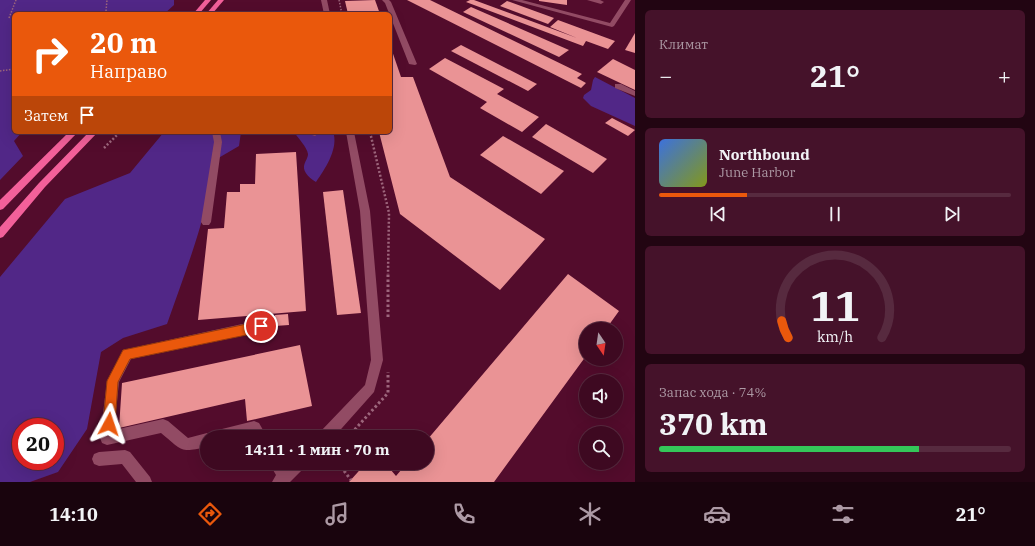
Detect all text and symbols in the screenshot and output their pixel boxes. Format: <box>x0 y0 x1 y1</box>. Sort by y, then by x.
text: 20 m <box>90 24 157 61</box>
icon: right <box>24 28 76 80</box>
text: Климат <box>659 36 708 53</box>
text: 21° <box>810 56 860 95</box>
text: Направо <box>90 60 167 83</box>
text: − <box>659 61 672 90</box>
text: + <box>998 61 1011 90</box>
icon: arrive <box>76 104 98 126</box>
text: Затем <box>24 106 68 125</box>
text: Northbound <box>719 145 810 164</box>
text: June Harbor <box>719 164 795 181</box>
icon: previous <box>707 203 729 225</box>
icon: pause <box>824 203 846 225</box>
icon: next <box>941 203 963 225</box>
text: 11 <box>810 278 860 332</box>
pin <box>244 309 278 343</box>
icon: arrive <box>250 315 272 337</box>
north arrow <box>579 322 623 366</box>
map controls <box>579 322 623 470</box>
text: km/h <box>817 327 853 346</box>
button: sound <box>579 374 623 418</box>
text: Запас хода · 74% <box>659 384 766 401</box>
position arrow <box>88 403 130 445</box>
text: 370 km <box>659 404 768 443</box>
speed limit sign: 20 <box>12 418 64 470</box>
button: search <box>579 426 623 470</box>
text: 14:11 · 1 мин · 70 m <box>244 440 390 459</box>
icon: directions <box>196 500 224 528</box>
icon: music <box>323 500 351 528</box>
icon: phone <box>450 500 478 528</box>
icon: climate <box>576 500 604 528</box>
icon: car <box>703 500 731 528</box>
icon: filters <box>829 500 857 528</box>
text: 14:10 <box>49 503 98 526</box>
text: 21° <box>956 503 986 526</box>

